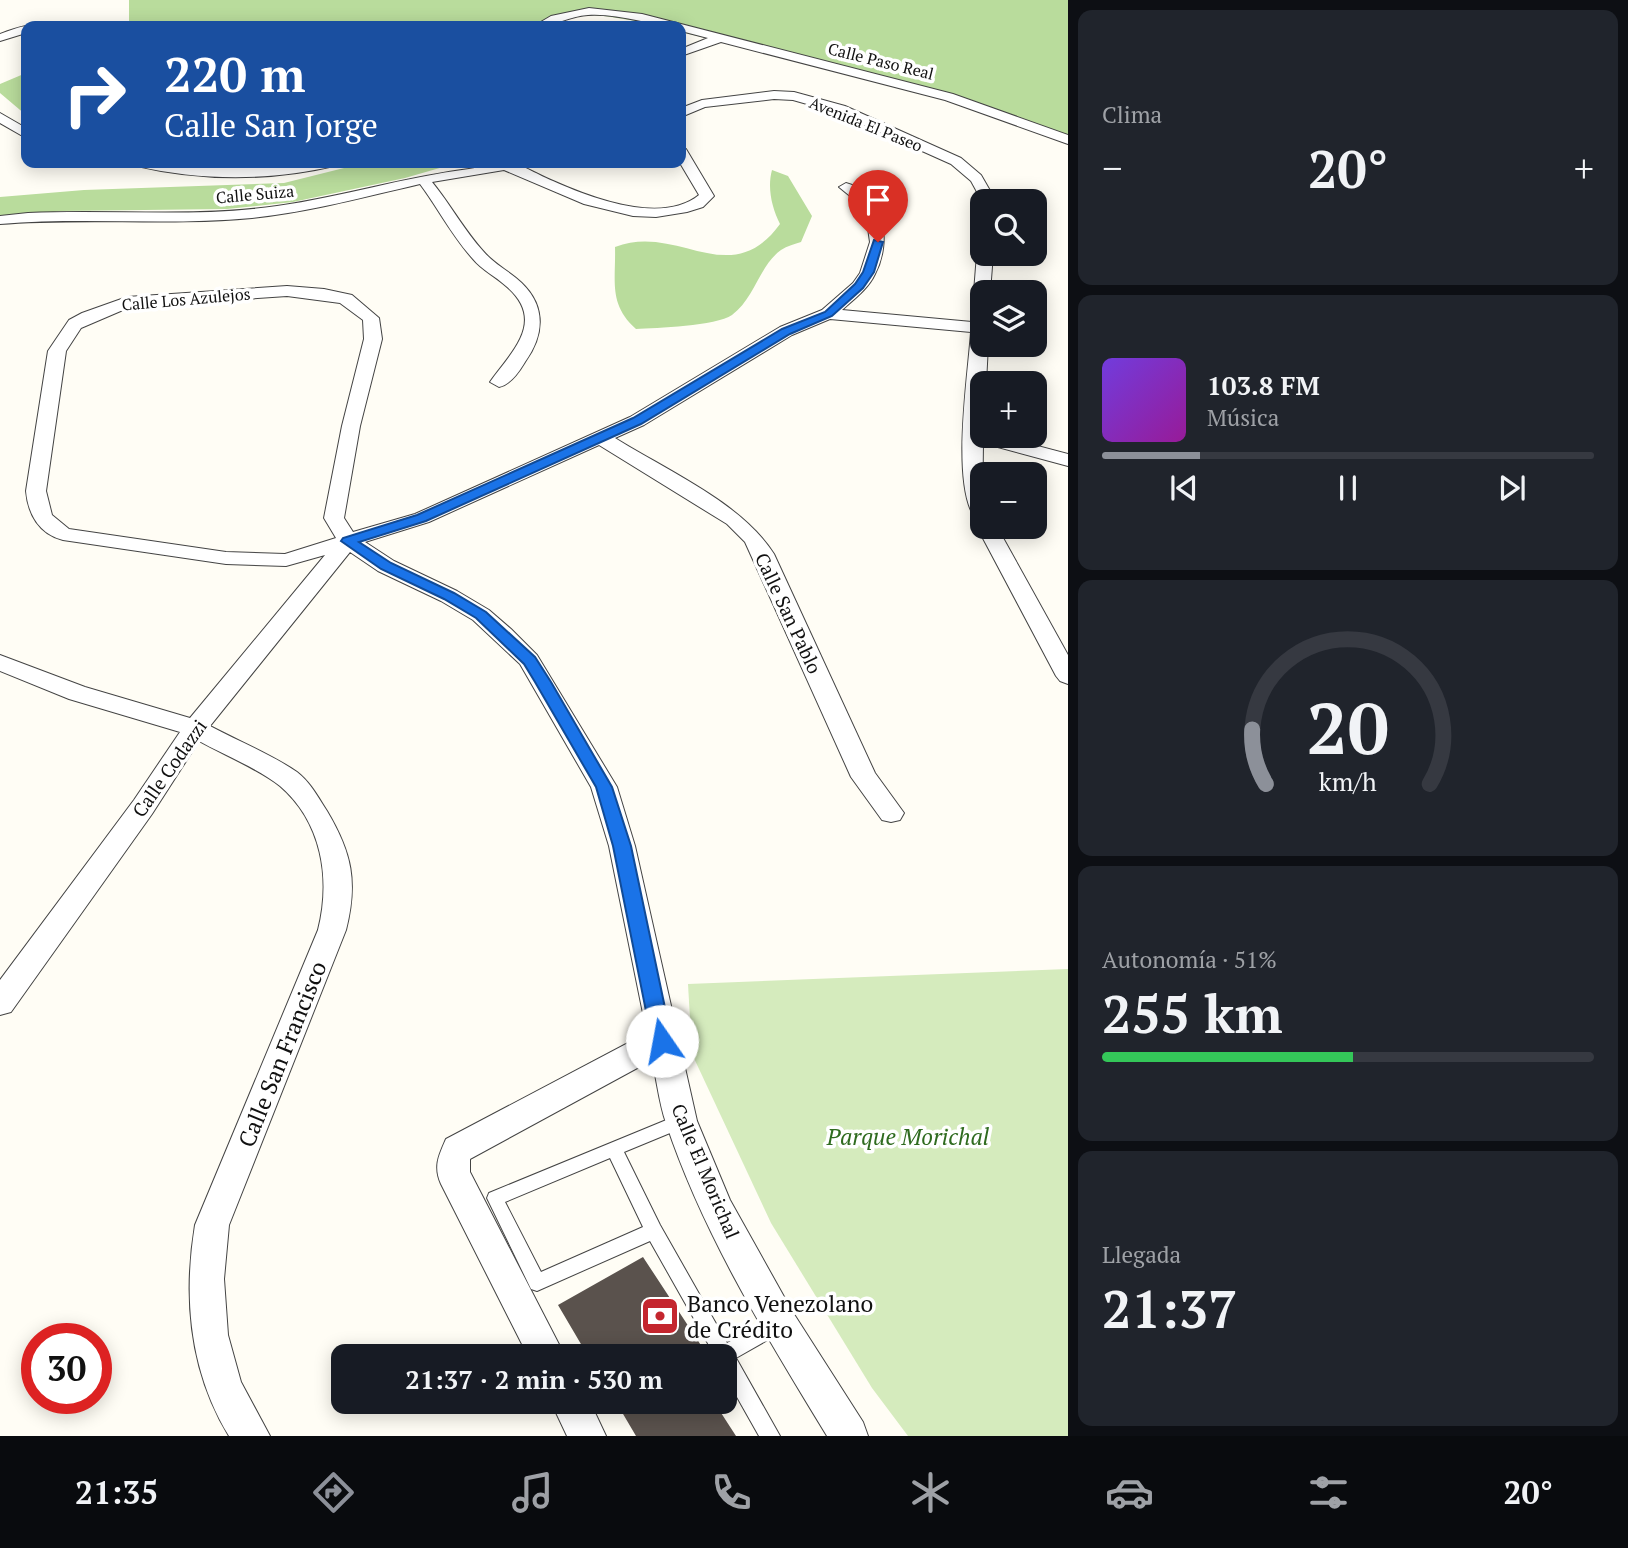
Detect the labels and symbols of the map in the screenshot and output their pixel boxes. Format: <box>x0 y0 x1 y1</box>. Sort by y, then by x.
street label: Calle Paso Real <box>826 37 936 85</box>
street label: Avenida El Paseo <box>806 91 926 157</box>
pin <box>848 170 908 242</box>
street label: Calle Suiza <box>215 180 295 208</box>
street label: Calle Los Azulejos <box>121 282 251 316</box>
street label: Calle San Pablo <box>750 549 828 677</box>
street label: Calle Codazzi <box>126 714 212 822</box>
street label: Calle San Francisco <box>231 956 333 1152</box>
position arrow <box>625 1004 699 1078</box>
street label: Calle El Morichal <box>666 1100 746 1242</box>
park label: Parque Morichal <box>826 1121 990 1152</box>
place label: Banco Venezolano de Crédito <box>687 1288 873 1345</box>
bank icon: Banco Venezolano de Crédito <box>639 1295 681 1337</box>
speed limit sign: 30 <box>21 1323 112 1414</box>

